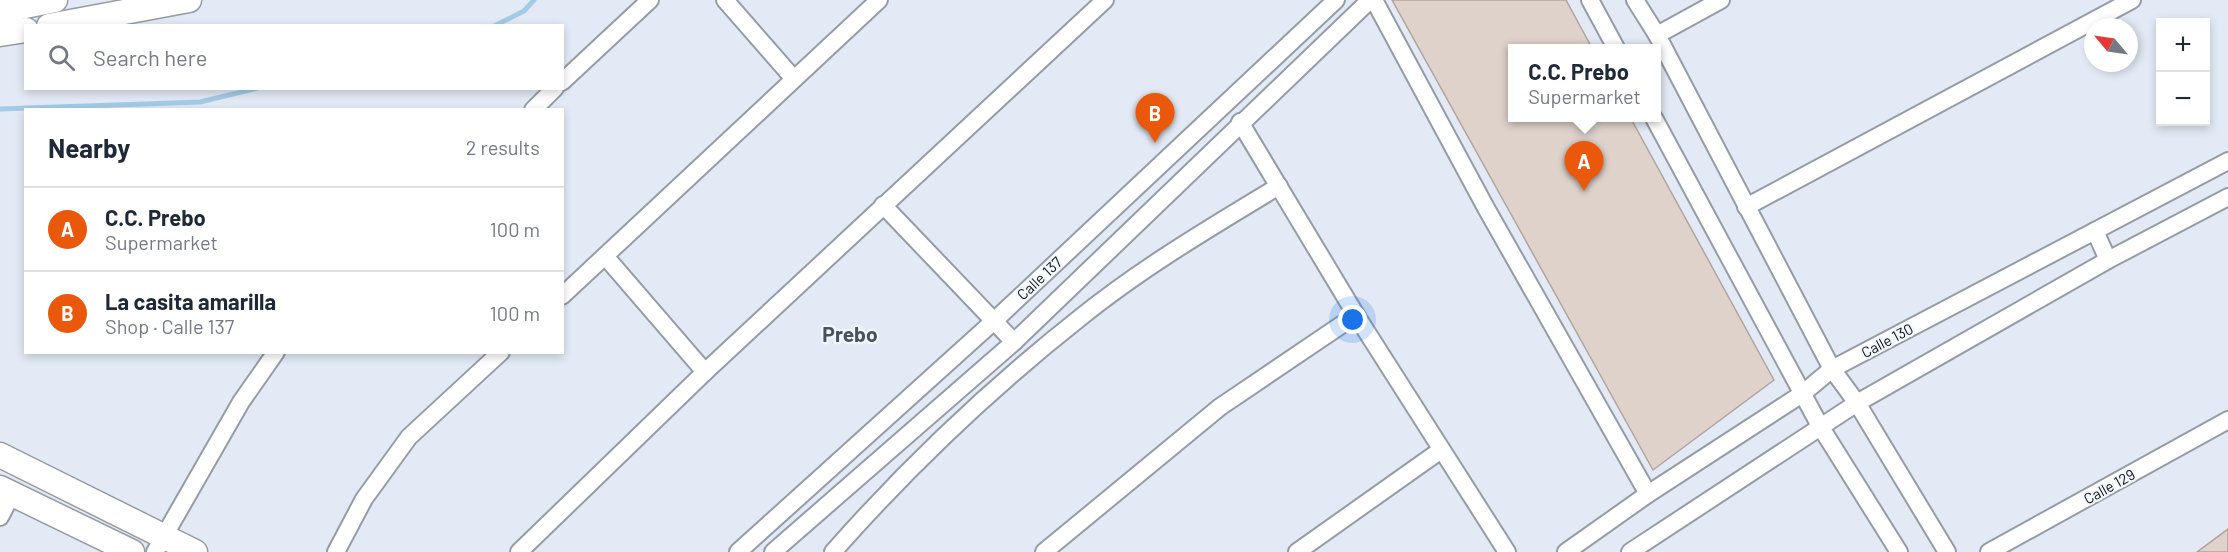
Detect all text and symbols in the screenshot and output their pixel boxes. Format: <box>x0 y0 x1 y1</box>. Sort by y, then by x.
north arrow <box>2084 18 2138 72</box>
map controls <box>2156 18 2210 126</box>
button: + <box>2156 18 2210 72</box>
search box <box>24 24 564 90</box>
icon: search <box>45 41 78 74</box>
text: Search here <box>93 44 207 70</box>
popup <box>1508 44 1661 122</box>
text: C.C. Prebo <box>1528 58 1629 84</box>
button: − <box>2156 72 2210 126</box>
text: Supermarket <box>1528 84 1641 108</box>
pin: B <box>1136 94 1174 143</box>
text: Nearby <box>48 132 130 163</box>
text: 2 results <box>466 135 540 159</box>
pin: A <box>1564 142 1604 191</box>
text: C.C. Prebo <box>105 204 206 230</box>
text: A <box>61 217 74 241</box>
text: 100 m <box>490 217 540 241</box>
text: Supermarket <box>105 230 218 254</box>
street label: Calle 137 <box>1013 253 1065 303</box>
text: La casita amarilla <box>105 288 276 314</box>
text: B <box>61 301 74 325</box>
text: 100 m <box>490 301 540 325</box>
your location <box>1338 305 1367 334</box>
text: Shop · Calle 137 <box>105 314 234 338</box>
street label: Calle 130 <box>1858 319 1916 361</box>
district label: Prebo <box>822 321 878 346</box>
street label: Calle 129 <box>2080 465 2138 507</box>

